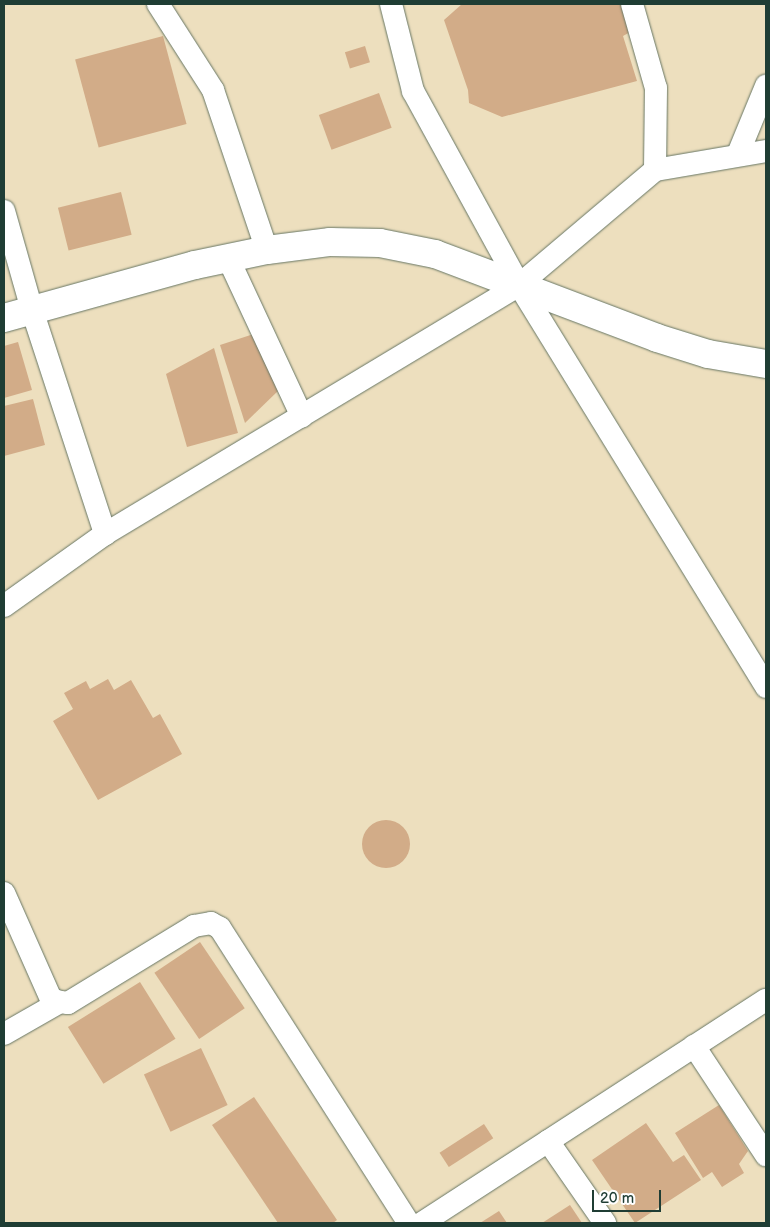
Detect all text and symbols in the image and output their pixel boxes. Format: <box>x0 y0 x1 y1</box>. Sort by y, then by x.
scale bar <box>595 1180 664 1212</box>
text: 20 m <box>600 1189 634 1208</box>

